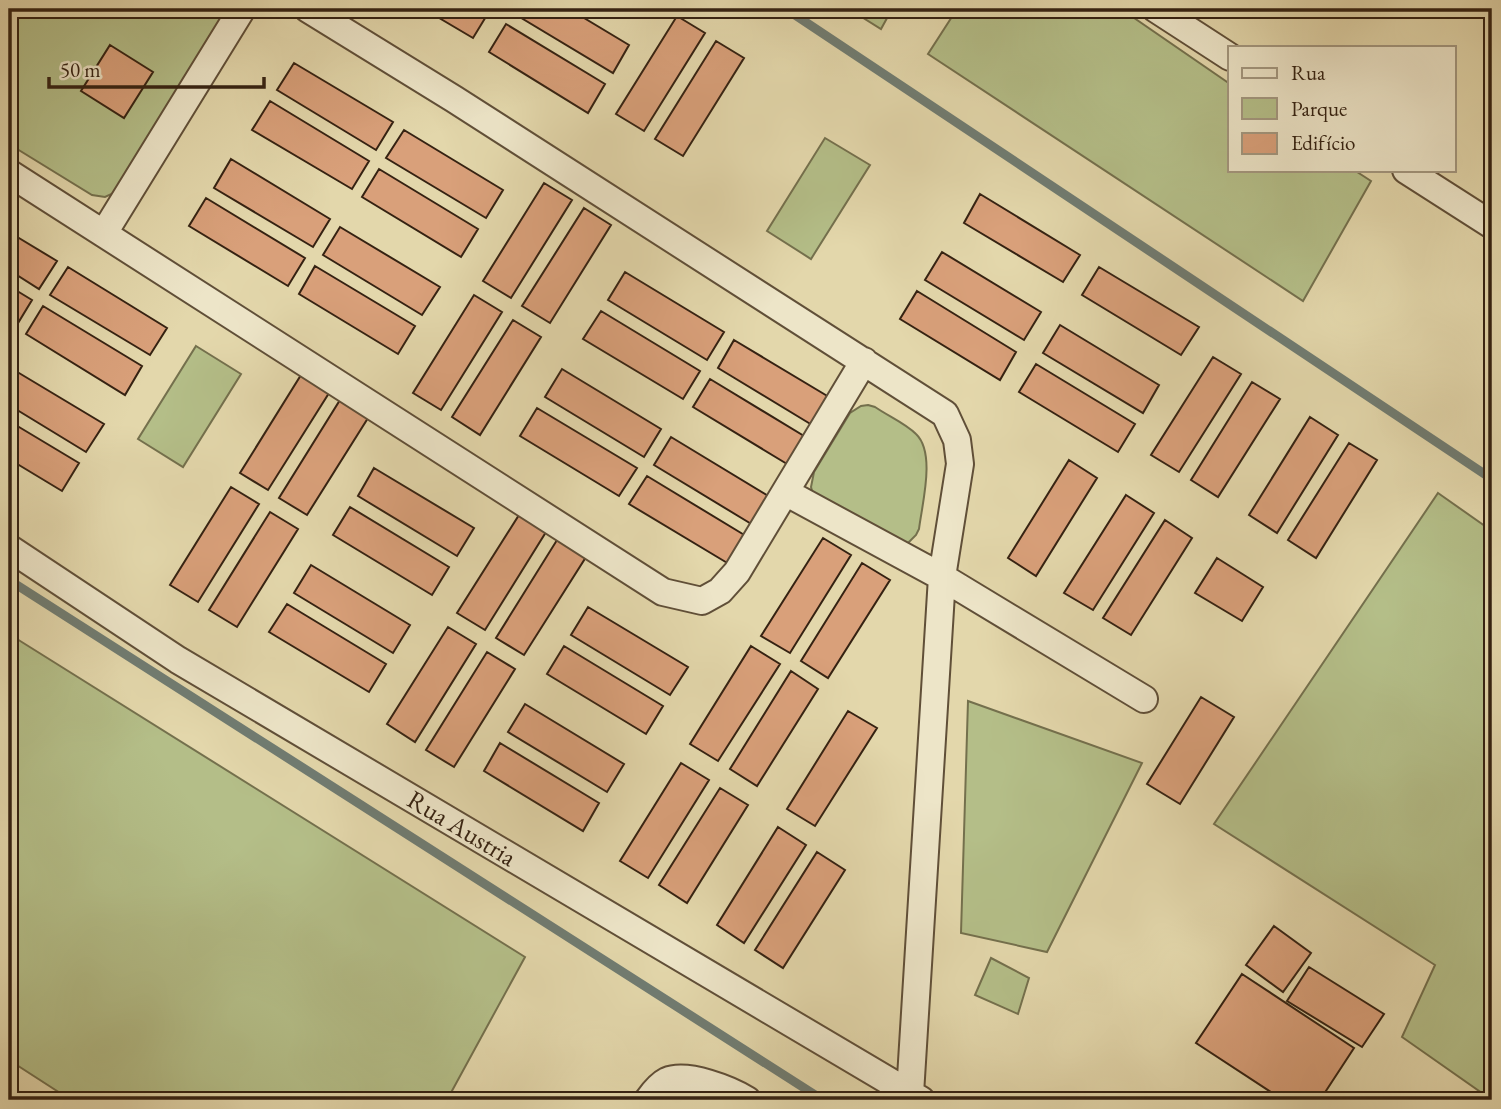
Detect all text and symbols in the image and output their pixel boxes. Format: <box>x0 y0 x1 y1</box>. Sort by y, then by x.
scale bar <box>49 46 264 90</box>
legend <box>1228 46 1456 172</box>
text: 50 m <box>60 56 101 83</box>
text: Rua <box>1291 59 1326 86</box>
text: Parque <box>1291 95 1347 122</box>
text: Edifício <box>1291 129 1355 156</box>
street label: Rua Austria <box>401 782 523 874</box>

